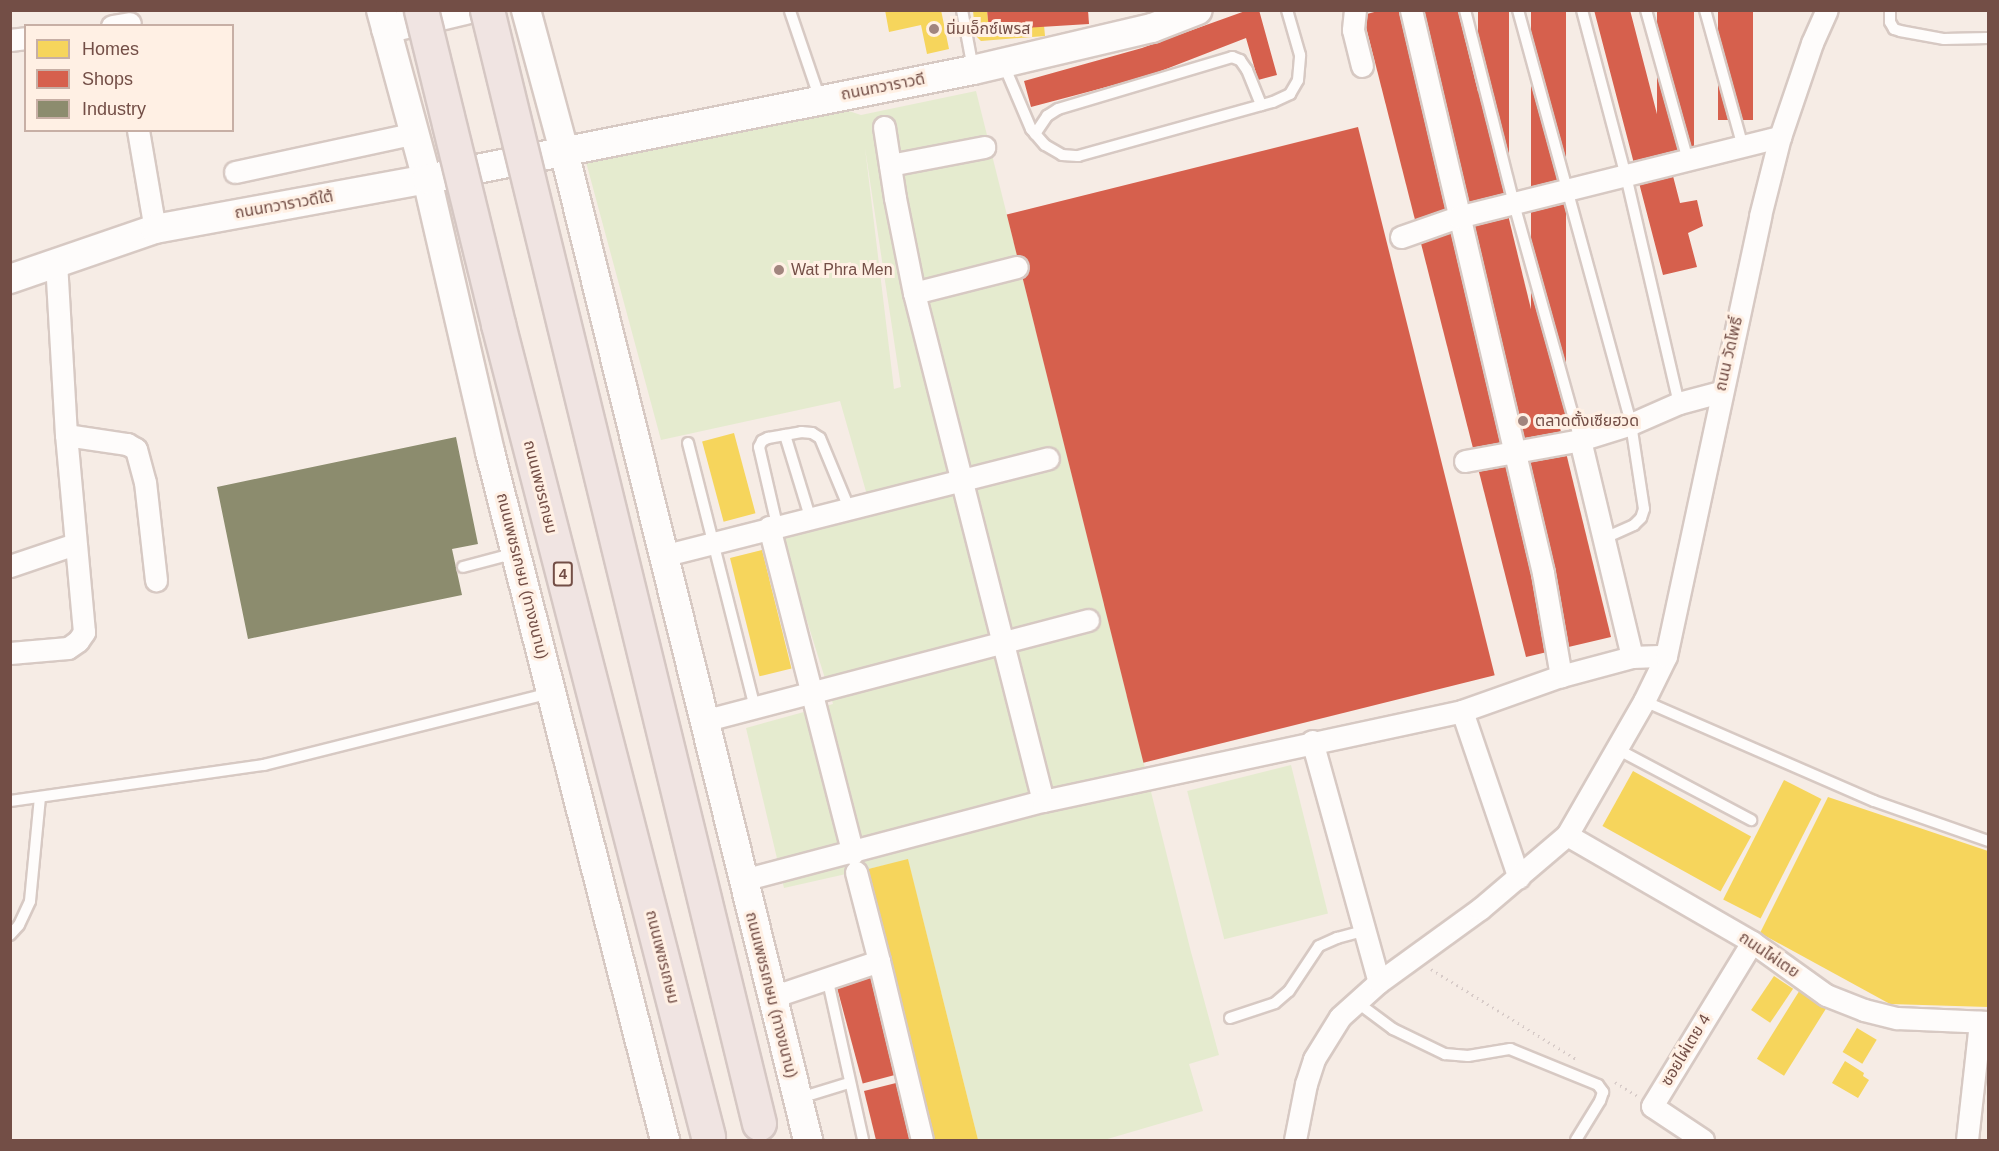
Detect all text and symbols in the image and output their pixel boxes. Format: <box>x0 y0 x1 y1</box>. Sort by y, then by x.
place label: นิ่มเอ็กซ์เพรส <box>946 19 1030 39</box>
marker: นิ่มเอ็กซ์เพรส <box>927 22 941 36</box>
legend <box>24 24 234 132</box>
text: Homes <box>82 39 139 59</box>
text: Shops <box>82 69 133 89</box>
street label: ถนนทวาราวดี <box>839 69 927 105</box>
text: Industry <box>82 99 146 119</box>
street label: ถนนทวาราวดีใต้ <box>233 187 335 223</box>
place label: Wat Phra Men <box>791 260 893 280</box>
marker: Wat Phra Men <box>772 263 786 277</box>
street label: ถนน วัดโพธิ์ <box>1711 315 1747 393</box>
place label: ตลาดตั้งเซียฮวด <box>1535 411 1639 431</box>
marker: ตลาดตั้งเซียฮวด <box>1516 414 1530 428</box>
street label: ถนนเพชรเกษม <box>519 438 561 536</box>
street label: ถนนเพชรเกษม (ทางขนาน) <box>492 491 552 661</box>
road number: 4 <box>552 562 574 586</box>
street label: ถนนเพชรเกษม <box>641 908 683 1006</box>
street label: ถนนเพชรเกษม (ทางขนาน) <box>741 910 801 1080</box>
street label: ถนนไผ่เตย <box>1735 928 1803 982</box>
street label: ซอยไผ่เตย 4 <box>1657 1011 1715 1089</box>

